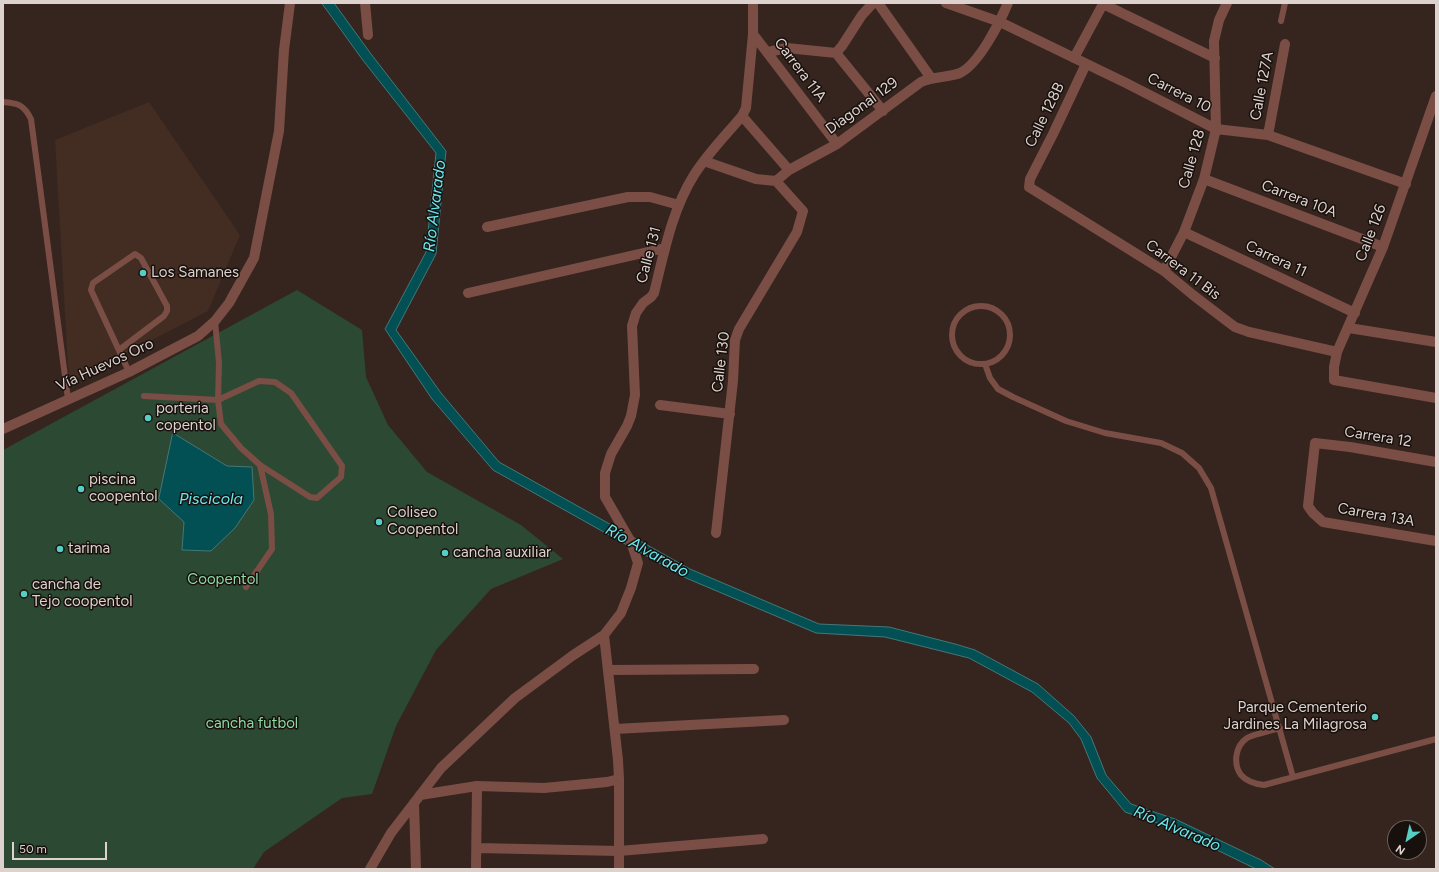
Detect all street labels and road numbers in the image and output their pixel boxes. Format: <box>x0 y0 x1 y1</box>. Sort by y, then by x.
street label: Carrera 11A <box>770 34 830 106</box>
street label: Calle 127A <box>1247 50 1277 122</box>
street label: Carrera 10 <box>1144 69 1214 117</box>
street label: Diagonal 129 <box>822 74 902 138</box>
street label: Calle 128B <box>1022 80 1068 150</box>
street label: Calle 128 <box>1175 127 1209 191</box>
street label: Carrera 10A <box>1259 176 1339 222</box>
street label: Calle 126 <box>1352 202 1390 264</box>
street label: Calle 131 <box>633 225 665 285</box>
street label: Carrera 11 Bis <box>1142 236 1224 304</box>
street label: Carrera 11 <box>1242 237 1310 281</box>
street label: Calle 130 <box>708 331 734 393</box>
street label: Vía Huevos Oro <box>53 335 157 395</box>
street label: Carrera 12 <box>1343 423 1413 451</box>
street label: Carrera 13A <box>1336 499 1416 531</box>

